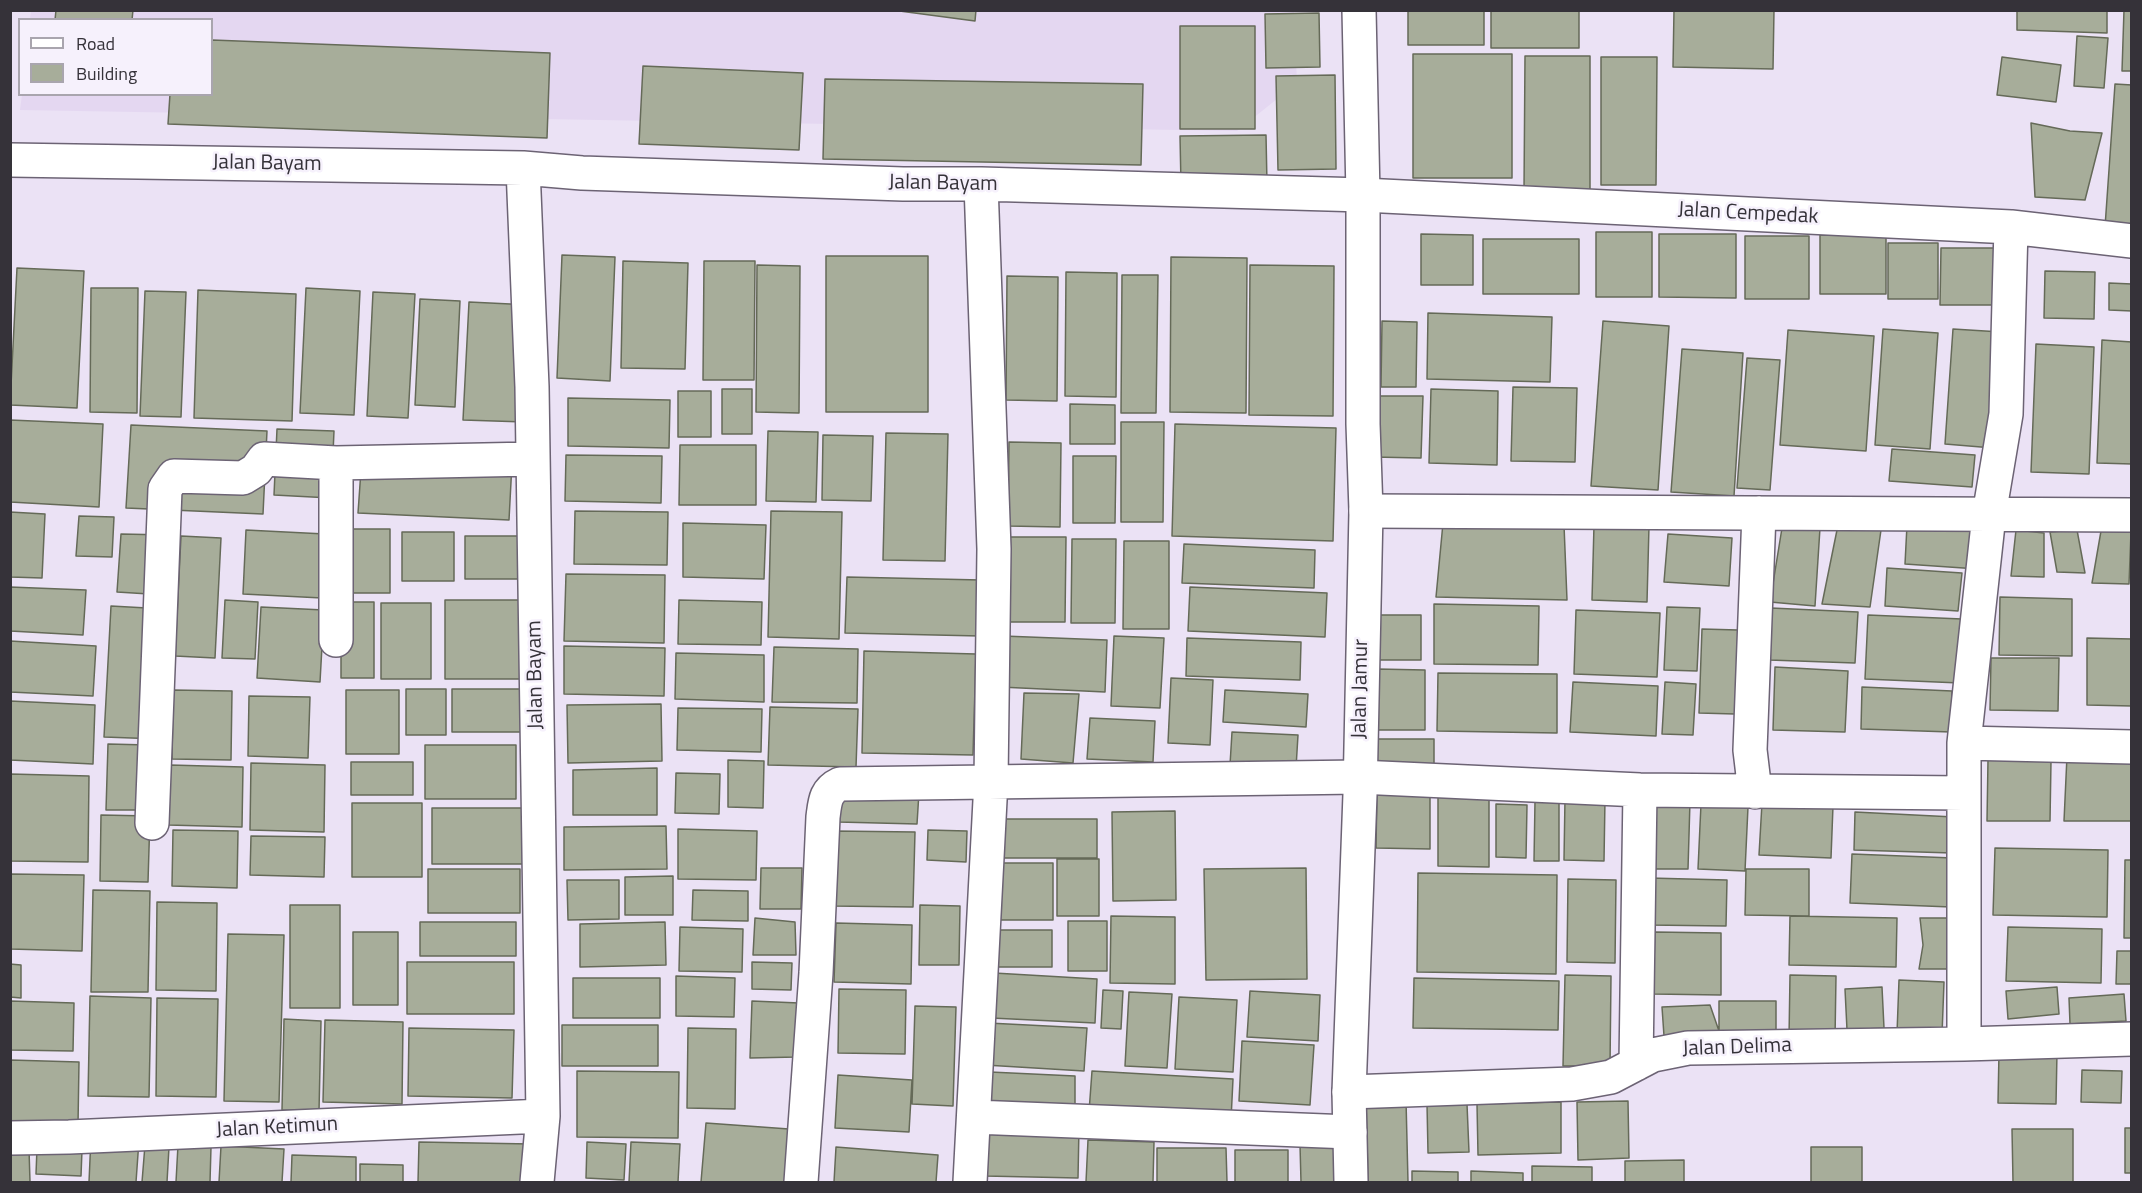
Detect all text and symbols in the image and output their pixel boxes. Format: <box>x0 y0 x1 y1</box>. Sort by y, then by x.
legend <box>18 18 213 96</box>
text: Road <box>76 30 115 57</box>
text: Building <box>76 60 137 87</box>
street label: Jalan Bayam <box>212 150 322 178</box>
street label: Jalan Bayam <box>888 170 998 198</box>
street label: Jalan Cempedak <box>1677 198 1819 230</box>
street label: Jalan Bayam <box>522 620 550 730</box>
street label: Jalan Jamur <box>1348 639 1374 739</box>
street label: Jalan Delima <box>1682 1033 1792 1063</box>
street label: Jalan Ketimun <box>215 1112 339 1144</box>

